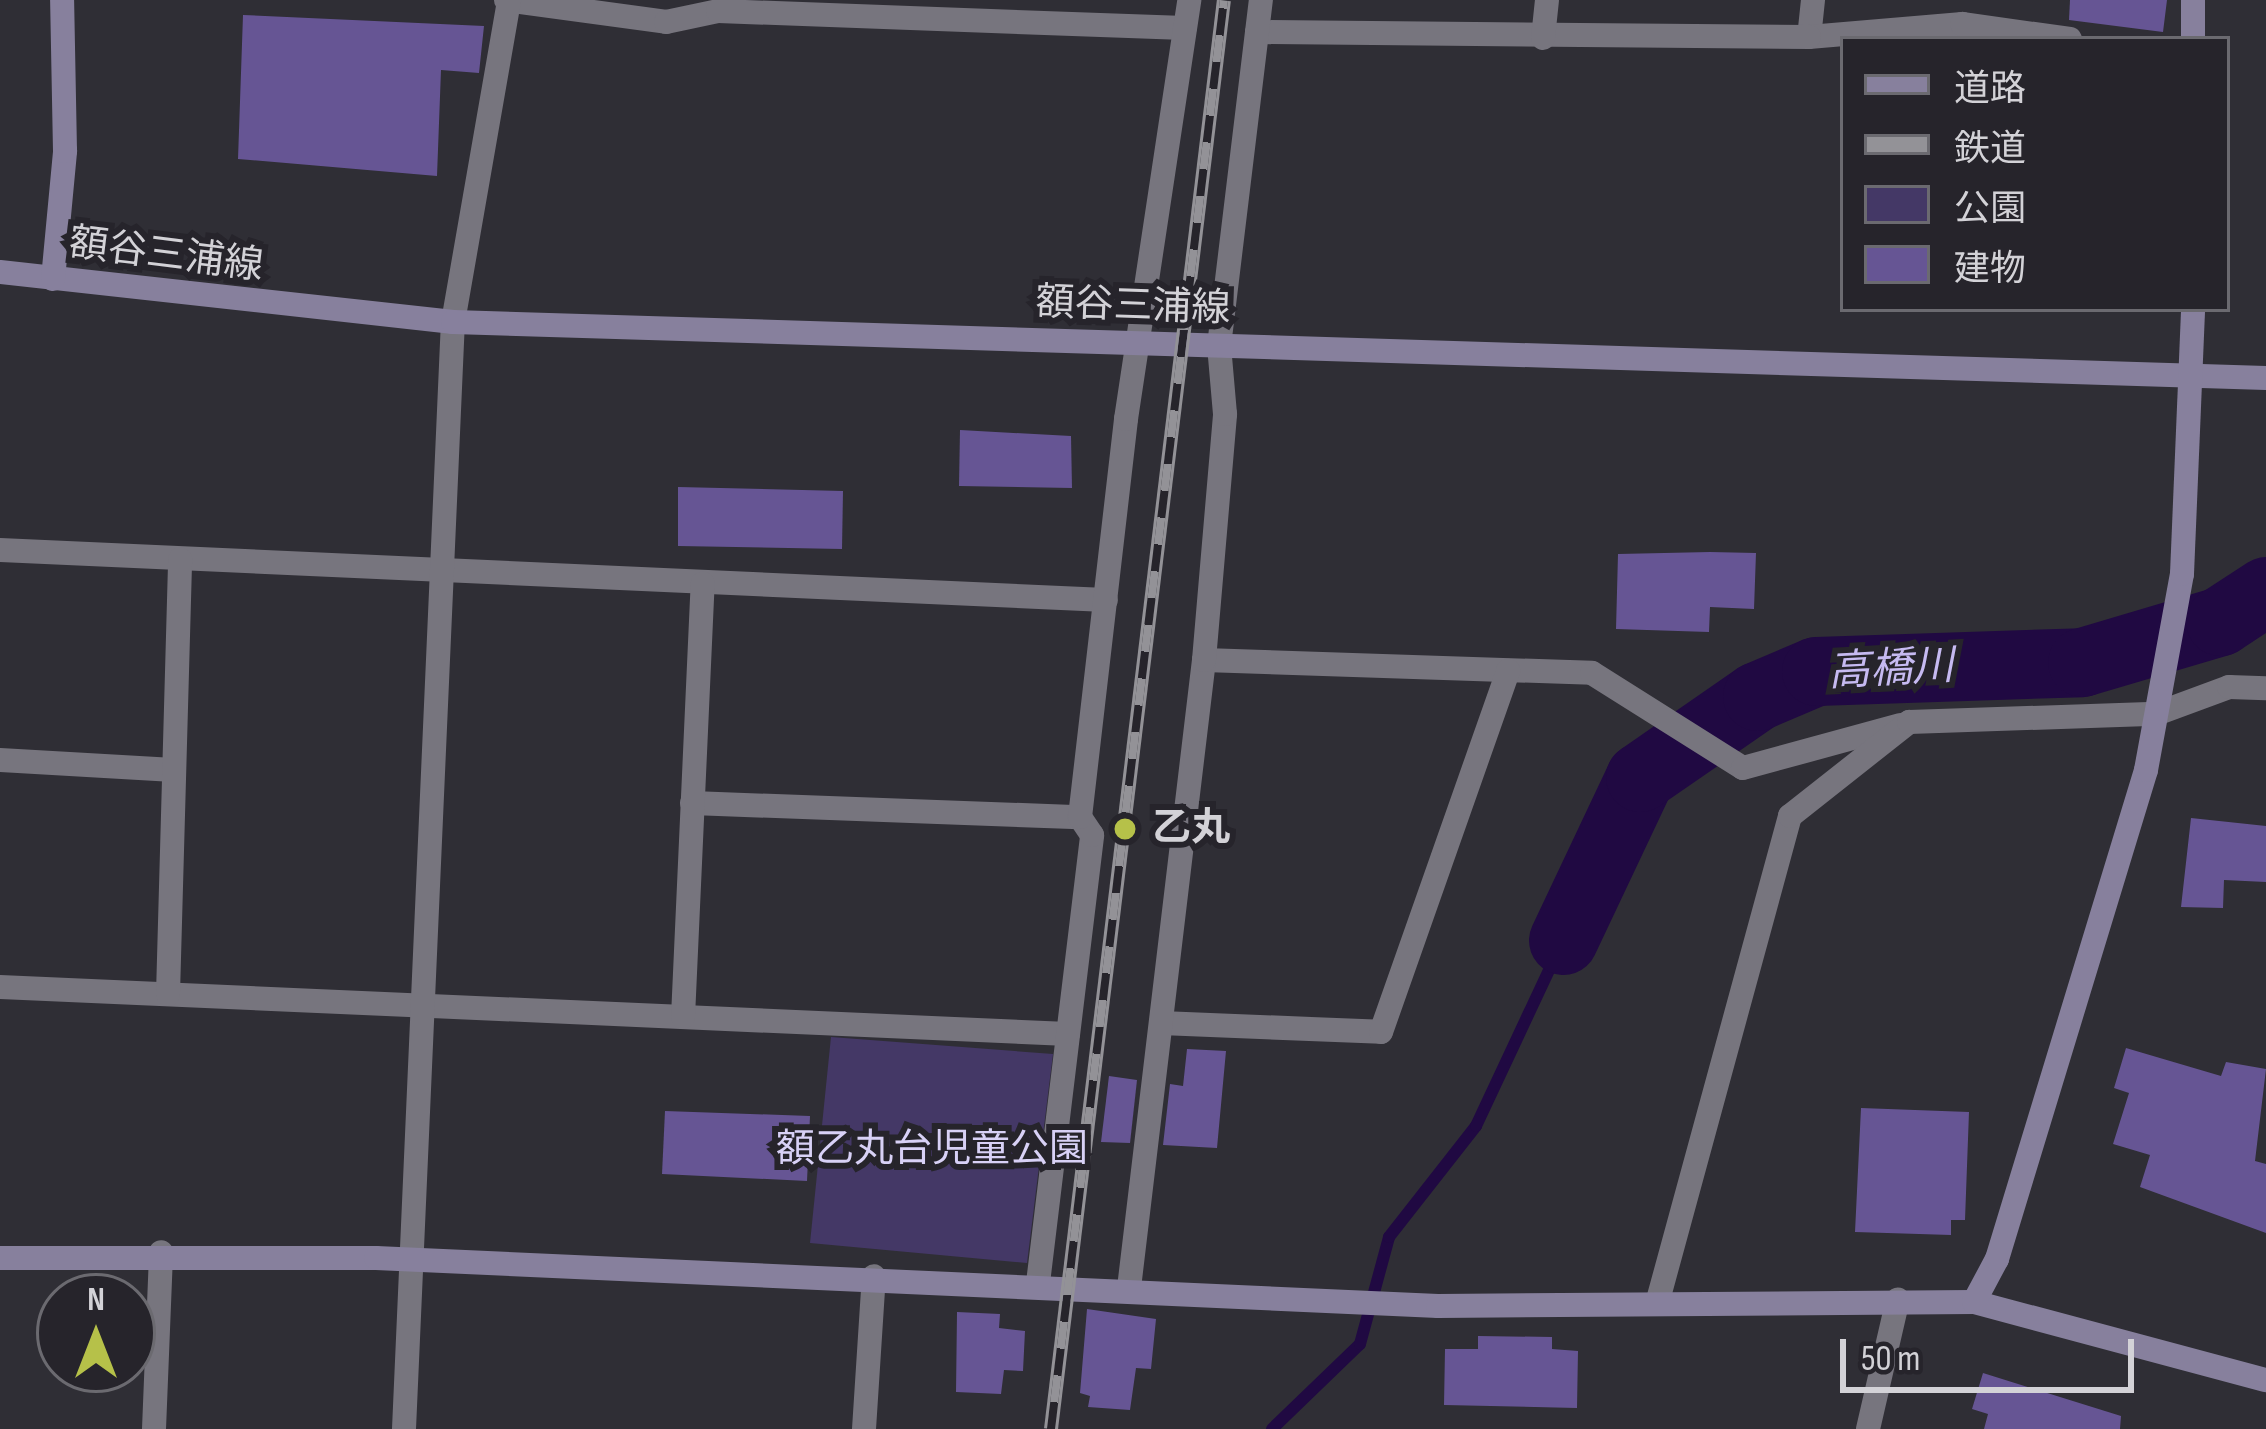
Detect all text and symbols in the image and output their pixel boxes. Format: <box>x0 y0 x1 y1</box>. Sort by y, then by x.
legend <box>1840 36 2230 312</box>
text: 道路 <box>1954 68 2026 111</box>
text: 鉄道 <box>1954 128 2026 171</box>
text: 公園 <box>1954 188 2026 231</box>
street label: 額谷三浦線 <box>66 221 266 291</box>
text: 建物 <box>1954 248 2026 291</box>
street label: 額谷三浦線 <box>1035 280 1231 334</box>
water label: 高橋川 <box>1827 642 1955 698</box>
place label: 乙丸 <box>1152 806 1230 852</box>
marker: 乙丸 <box>1109 813 1141 845</box>
park label: 額乙丸台児童公園 <box>776 1127 1088 1173</box>
north arrow <box>36 1273 156 1393</box>
text: N <box>87 1280 105 1320</box>
scale bar <box>1846 1315 2140 1389</box>
text: 50 m <box>1861 1338 1920 1381</box>

